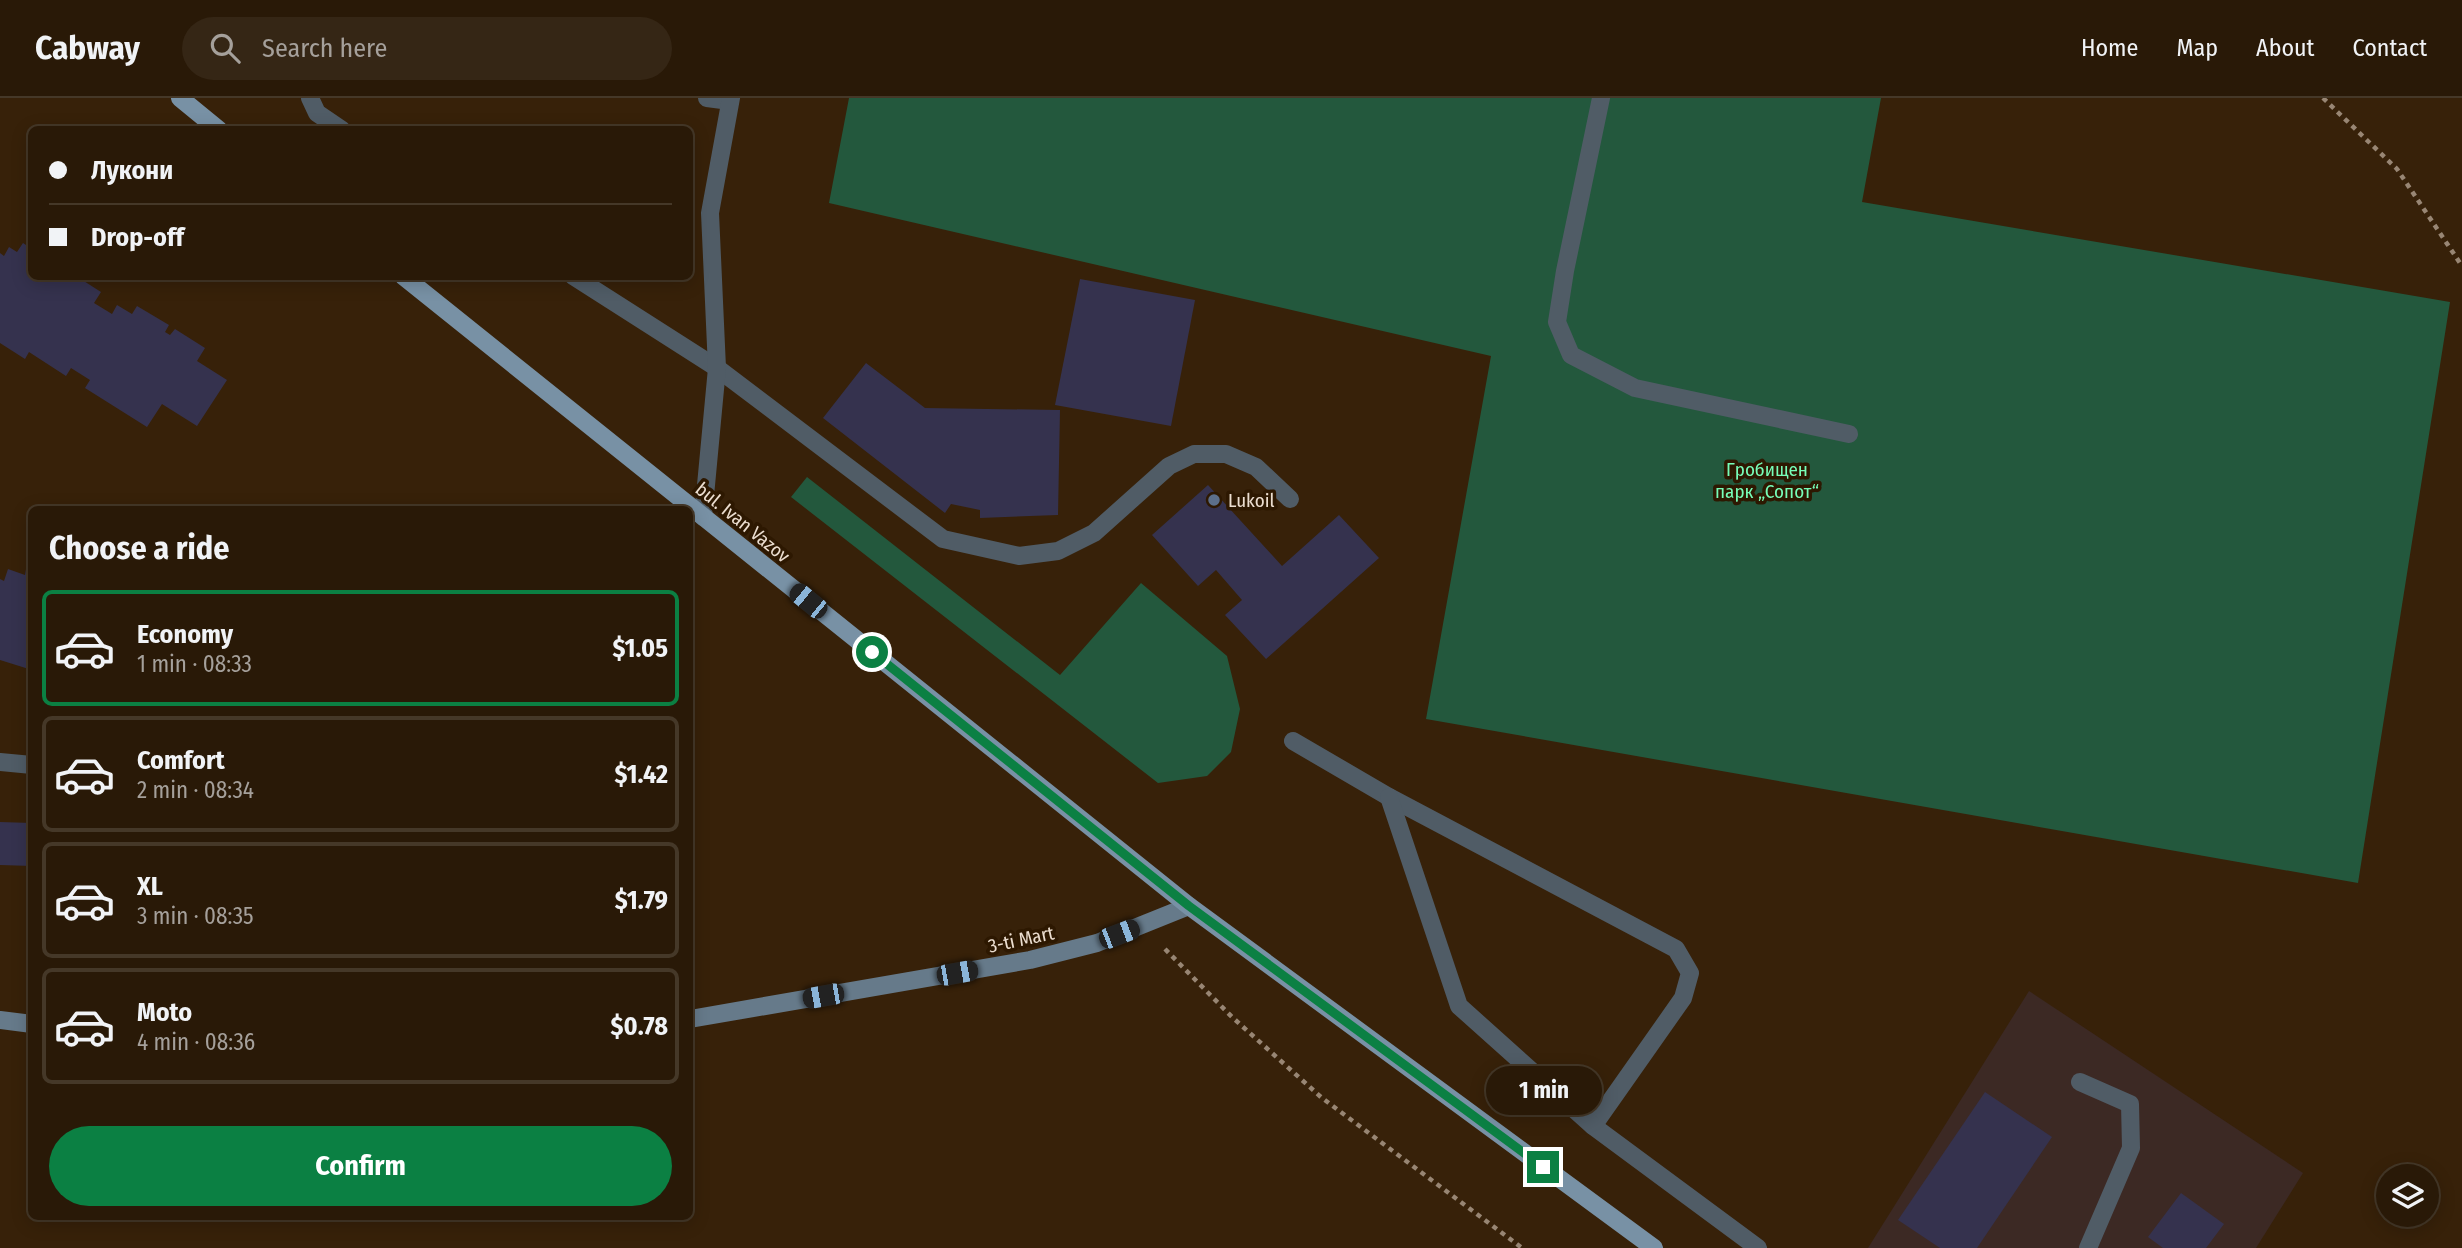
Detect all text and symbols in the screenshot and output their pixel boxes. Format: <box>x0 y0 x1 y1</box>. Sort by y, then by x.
search box <box>182 17 672 80</box>
text: Cabway <box>35 28 140 68</box>
icon: search <box>206 29 244 67</box>
text: Search here <box>262 33 387 64</box>
text: Home <box>2081 34 2138 62</box>
text: Map <box>2176 34 2218 62</box>
text: About <box>2256 34 2314 62</box>
text: Contact <box>2352 34 2427 62</box>
text: Лукони <box>91 155 173 186</box>
text: Drop-off <box>91 222 184 253</box>
park label: Гробищен парк „Сопот“ <box>1715 458 1819 503</box>
street label: bul. Ivan Vazov <box>691 477 795 568</box>
place label: Lukoil <box>1228 489 1275 512</box>
marker: Lukoil <box>1206 492 1222 508</box>
text: Choose a ride <box>49 529 230 567</box>
car <box>786 580 831 622</box>
icon: car <box>53 617 116 680</box>
text: Economy <box>137 619 233 650</box>
text: $1.05 <box>612 633 668 664</box>
route start <box>856 636 888 668</box>
text: 1 min · 08:33 <box>137 650 252 678</box>
icon: car <box>53 743 116 806</box>
text: Comfort <box>137 745 225 776</box>
text: $1.42 <box>614 759 668 790</box>
text: 2 min · 08:34 <box>137 776 254 804</box>
icon: car <box>53 869 116 932</box>
text: XL <box>137 871 163 902</box>
text: $1.79 <box>615 885 668 916</box>
text: 3 min · 08:35 <box>137 902 254 930</box>
car <box>1096 917 1143 951</box>
street label: 3-ti Mart <box>986 921 1057 958</box>
car <box>935 959 980 987</box>
car <box>801 982 846 1010</box>
icon: car <box>53 995 116 1058</box>
text: Moto <box>137 997 192 1028</box>
text: $0.78 <box>610 1011 668 1042</box>
text: 4 min · 08:36 <box>137 1028 255 1056</box>
callout: 1 min <box>1485 1066 1601 1114</box>
text: 1 min <box>1519 1076 1569 1104</box>
button: Confirm <box>49 1126 672 1206</box>
route end <box>1527 1151 1559 1183</box>
map controls <box>2376 1164 2439 1227</box>
button: layers <box>2376 1164 2439 1227</box>

